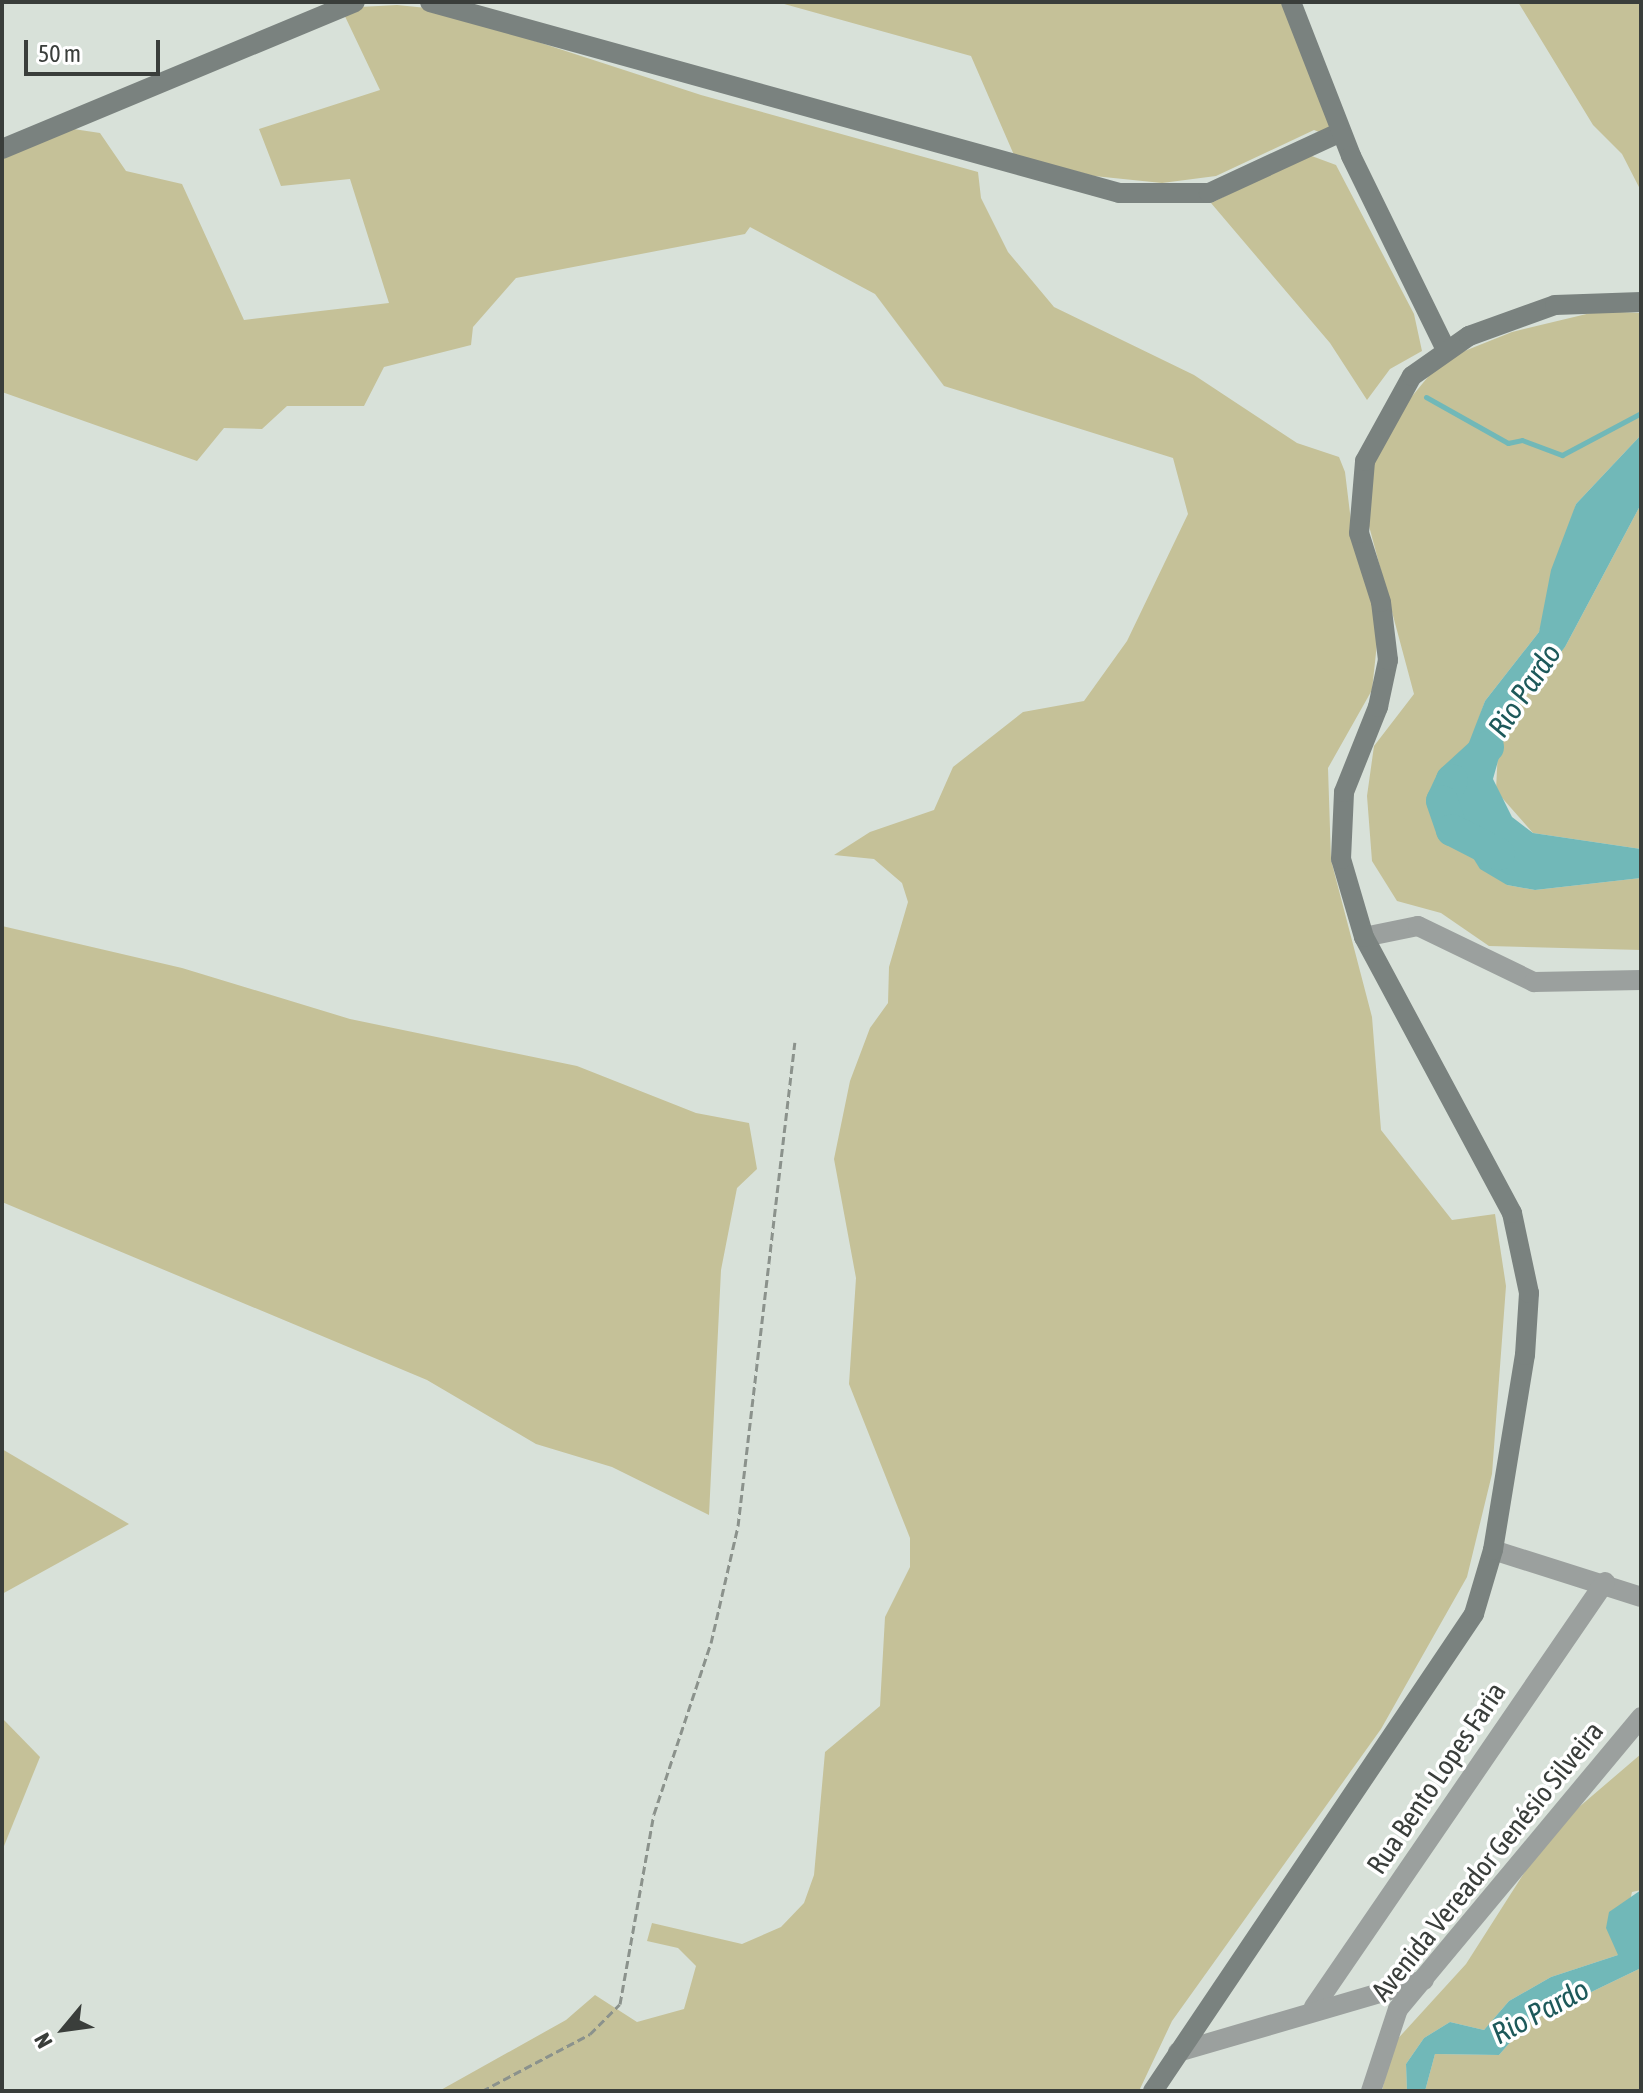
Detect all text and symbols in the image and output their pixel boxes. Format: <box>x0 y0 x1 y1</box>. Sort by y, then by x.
scale bar <box>28 24 164 74</box>
text: 50 m <box>38 40 81 67</box>
water label: Rio Pardo <box>1480 637 1568 743</box>
street label: Rua Bento Lopes Faria <box>1359 1676 1513 1880</box>
street label: Avenida Vereador Genésio Silveira <box>1364 1715 1610 2007</box>
water label: Rio Pardo <box>1485 1971 1595 2051</box>
north arrow <box>24 1989 104 2069</box>
text: N <box>28 2029 58 2053</box>

